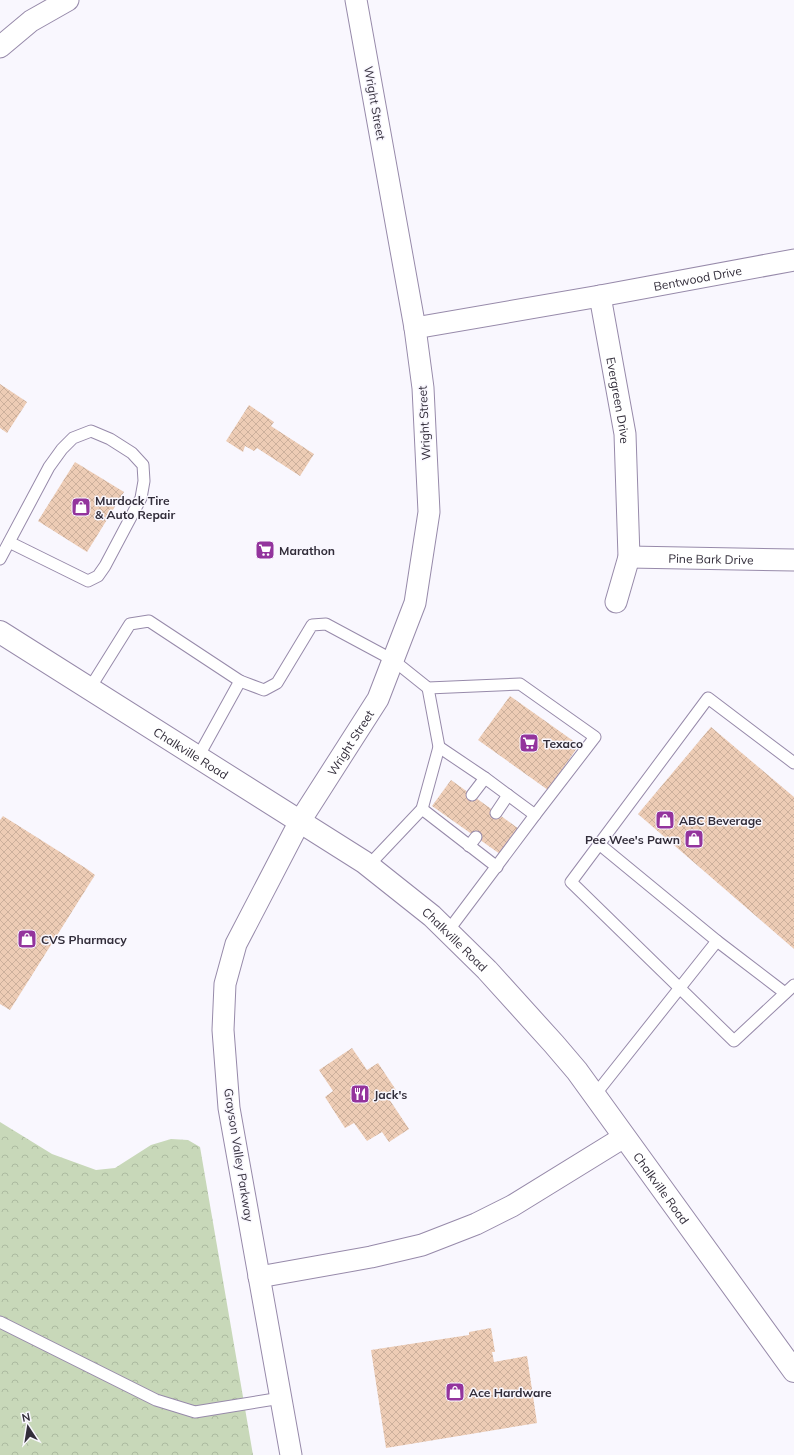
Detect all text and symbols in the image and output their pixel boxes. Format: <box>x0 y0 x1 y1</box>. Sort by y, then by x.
street label: Wright Street <box>361 65 389 141</box>
street label: Bentwood Drive <box>652 262 743 293</box>
street label: Evergreen Drive <box>604 356 633 444</box>
street label: Wright Street <box>415 385 433 461</box>
place label: Murdock Tire & Auto Repair <box>95 493 175 522</box>
shop icon: Murdock Tire & Auto Repair <box>70 496 92 518</box>
supermarket icon: Marathon <box>254 539 276 561</box>
place label: Marathon <box>279 543 335 558</box>
street label: Pine Bark Drive <box>668 550 754 567</box>
street label: Wright Street <box>324 707 377 778</box>
street label: Chalkville Road <box>151 724 231 782</box>
supermarket icon: Texaco <box>518 732 540 754</box>
place label: Texaco <box>543 736 583 751</box>
shop icon: ABC Beverage <box>654 809 676 831</box>
place label: ABC Beverage <box>679 813 762 828</box>
shop icon: Pee Wee's Pawn <box>683 828 705 850</box>
place label: Pee Wee's Pawn <box>585 832 680 847</box>
street label: Chalkville Road <box>419 904 491 974</box>
shop icon: CVS Pharmacy <box>16 928 38 950</box>
place label: CVS Pharmacy <box>41 932 127 947</box>
restaurant icon: Jack's <box>349 1083 371 1105</box>
street label: Grayson Valley Parkway <box>221 1087 257 1223</box>
place label: Jack's <box>374 1087 407 1102</box>
street label: Chalkville Road <box>630 1149 693 1227</box>
shop icon: Ace Hardware <box>444 1381 466 1403</box>
place label: Ace Hardware <box>469 1385 552 1400</box>
north arrow <box>8 1407 48 1447</box>
text: N <box>20 1410 31 1425</box>

